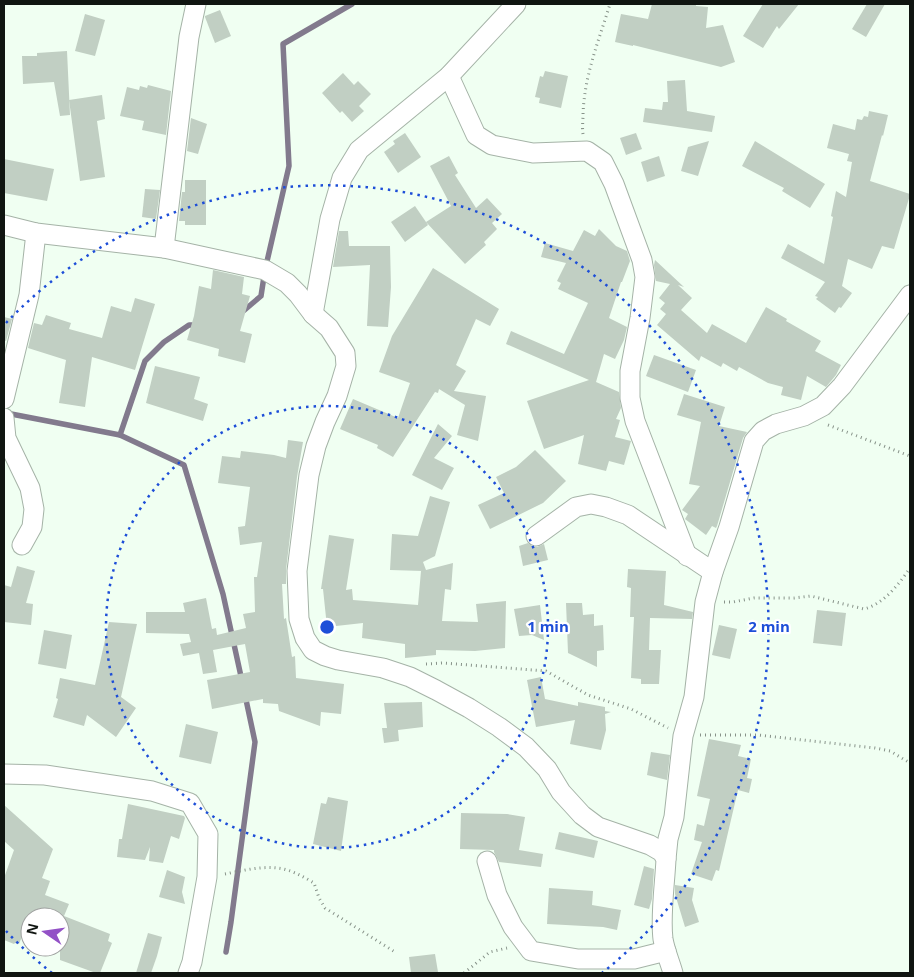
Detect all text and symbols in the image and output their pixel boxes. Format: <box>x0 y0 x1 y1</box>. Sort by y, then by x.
text: 1 min <box>527 616 569 636</box>
text: 2 min <box>748 616 790 636</box>
centre of rings <box>318 618 336 636</box>
north arrow <box>20 907 70 957</box>
text: N <box>21 921 42 937</box>

